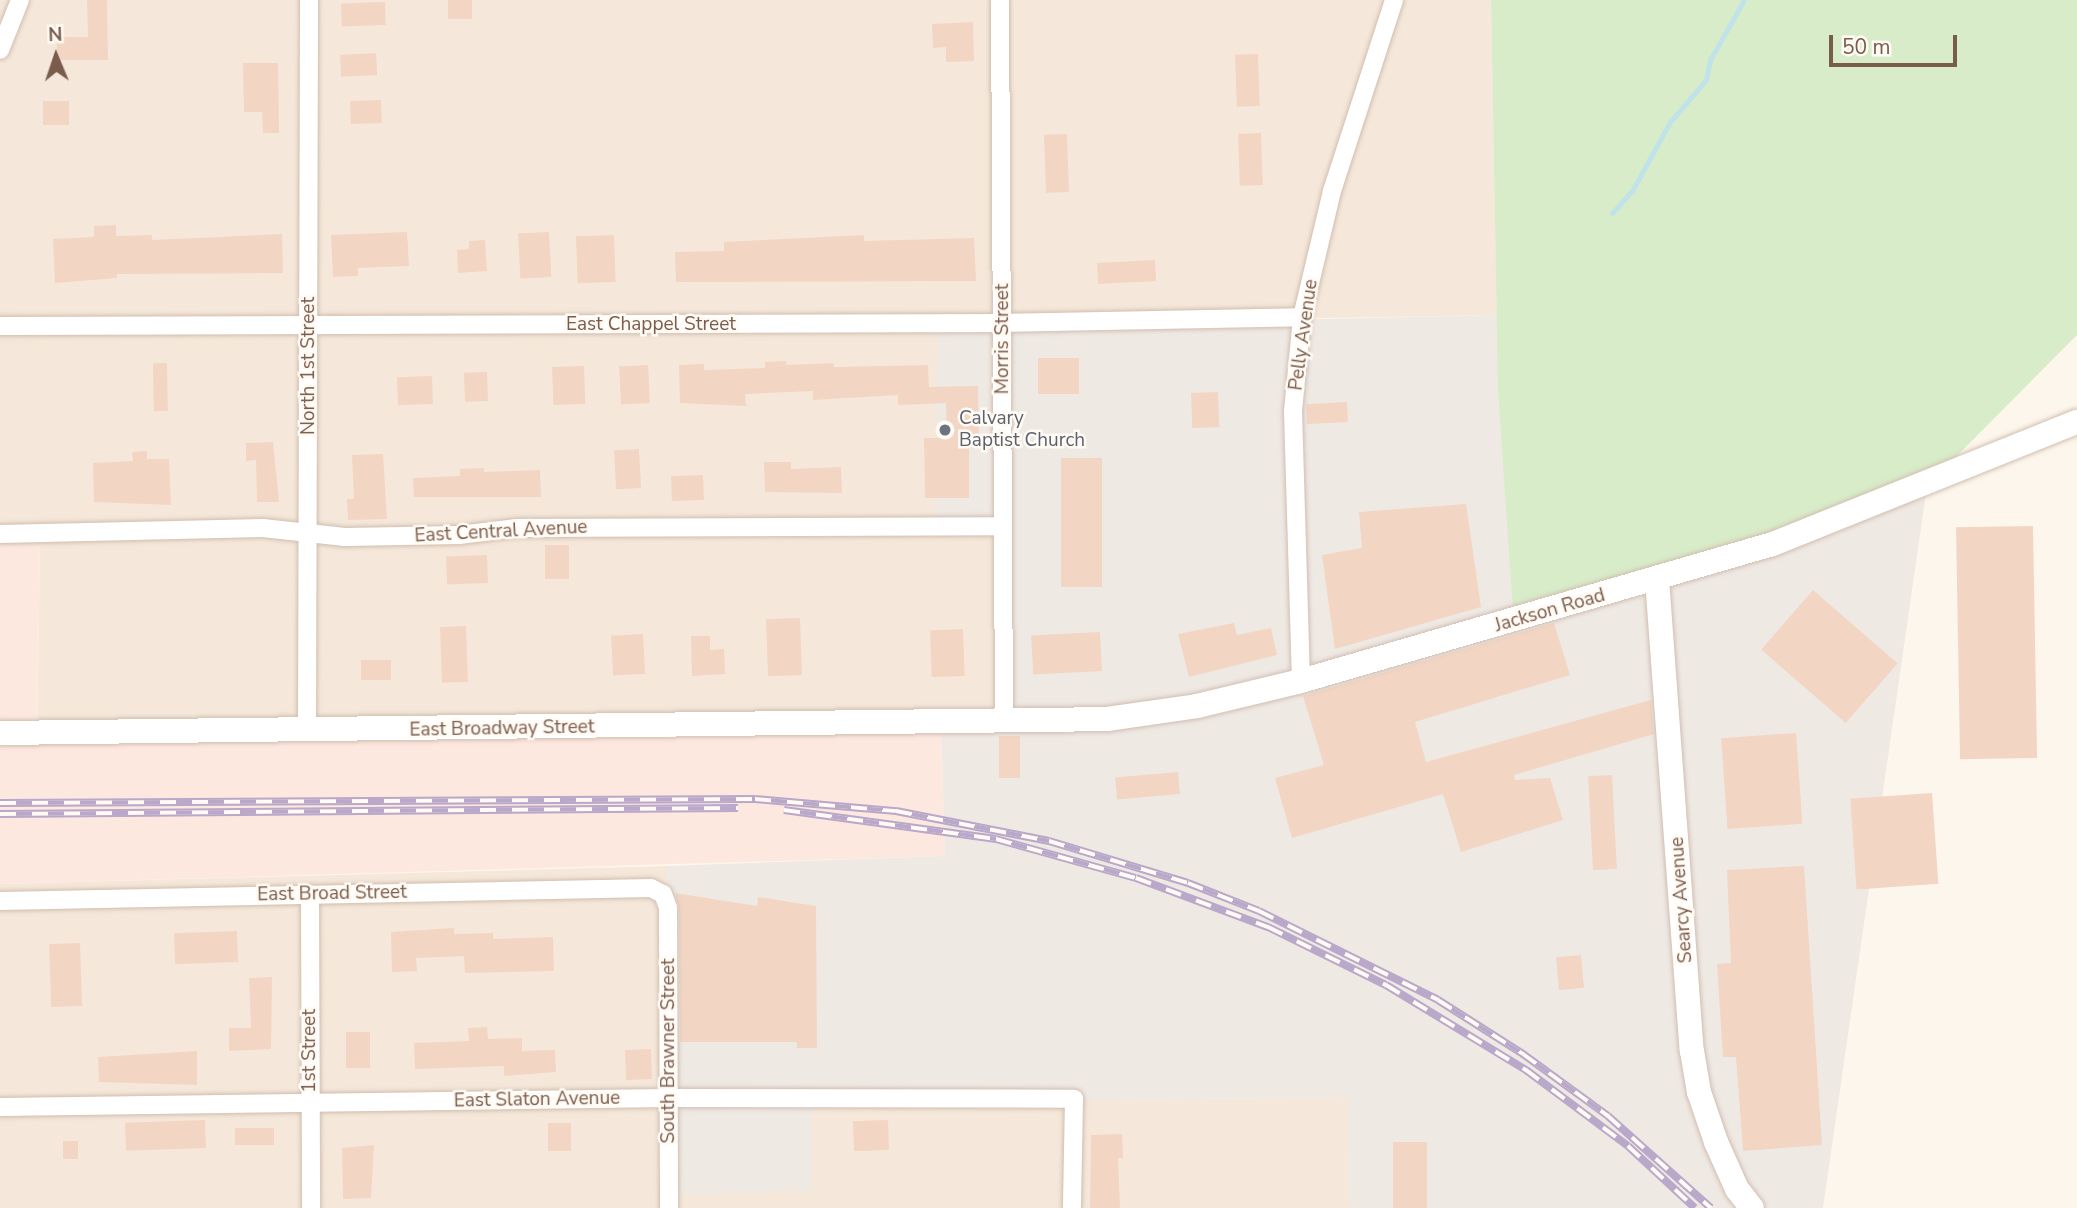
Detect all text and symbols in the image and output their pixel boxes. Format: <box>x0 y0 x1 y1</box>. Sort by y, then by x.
north arrow <box>21 21 91 91</box>
scale bar <box>1832 21 1960 65</box>
text: N <box>48 22 63 48</box>
text: 50 m <box>1842 33 1891 61</box>
street label: Pelly Avenue <box>1285 278 1323 392</box>
street label: Morris Street <box>992 284 1014 394</box>
street label: North 1st Street <box>298 297 320 435</box>
street label: East Chappel Street <box>566 314 736 336</box>
place label: Calvary Baptist Church <box>959 408 1085 452</box>
marker: Calvary Baptist Church <box>937 422 953 438</box>
street label: East Central Avenue <box>414 516 588 548</box>
street label: Jackson Road <box>1492 584 1608 638</box>
street label: East Broadway Street <box>409 716 595 742</box>
street label: Searcy Avenue <box>1666 836 1698 964</box>
street label: East Broad Street <box>257 881 407 907</box>
street label: South Brawner Street <box>658 958 680 1144</box>
street label: 1st Street <box>299 1009 321 1093</box>
street label: East Slaton Avenue <box>454 1087 620 1113</box>

